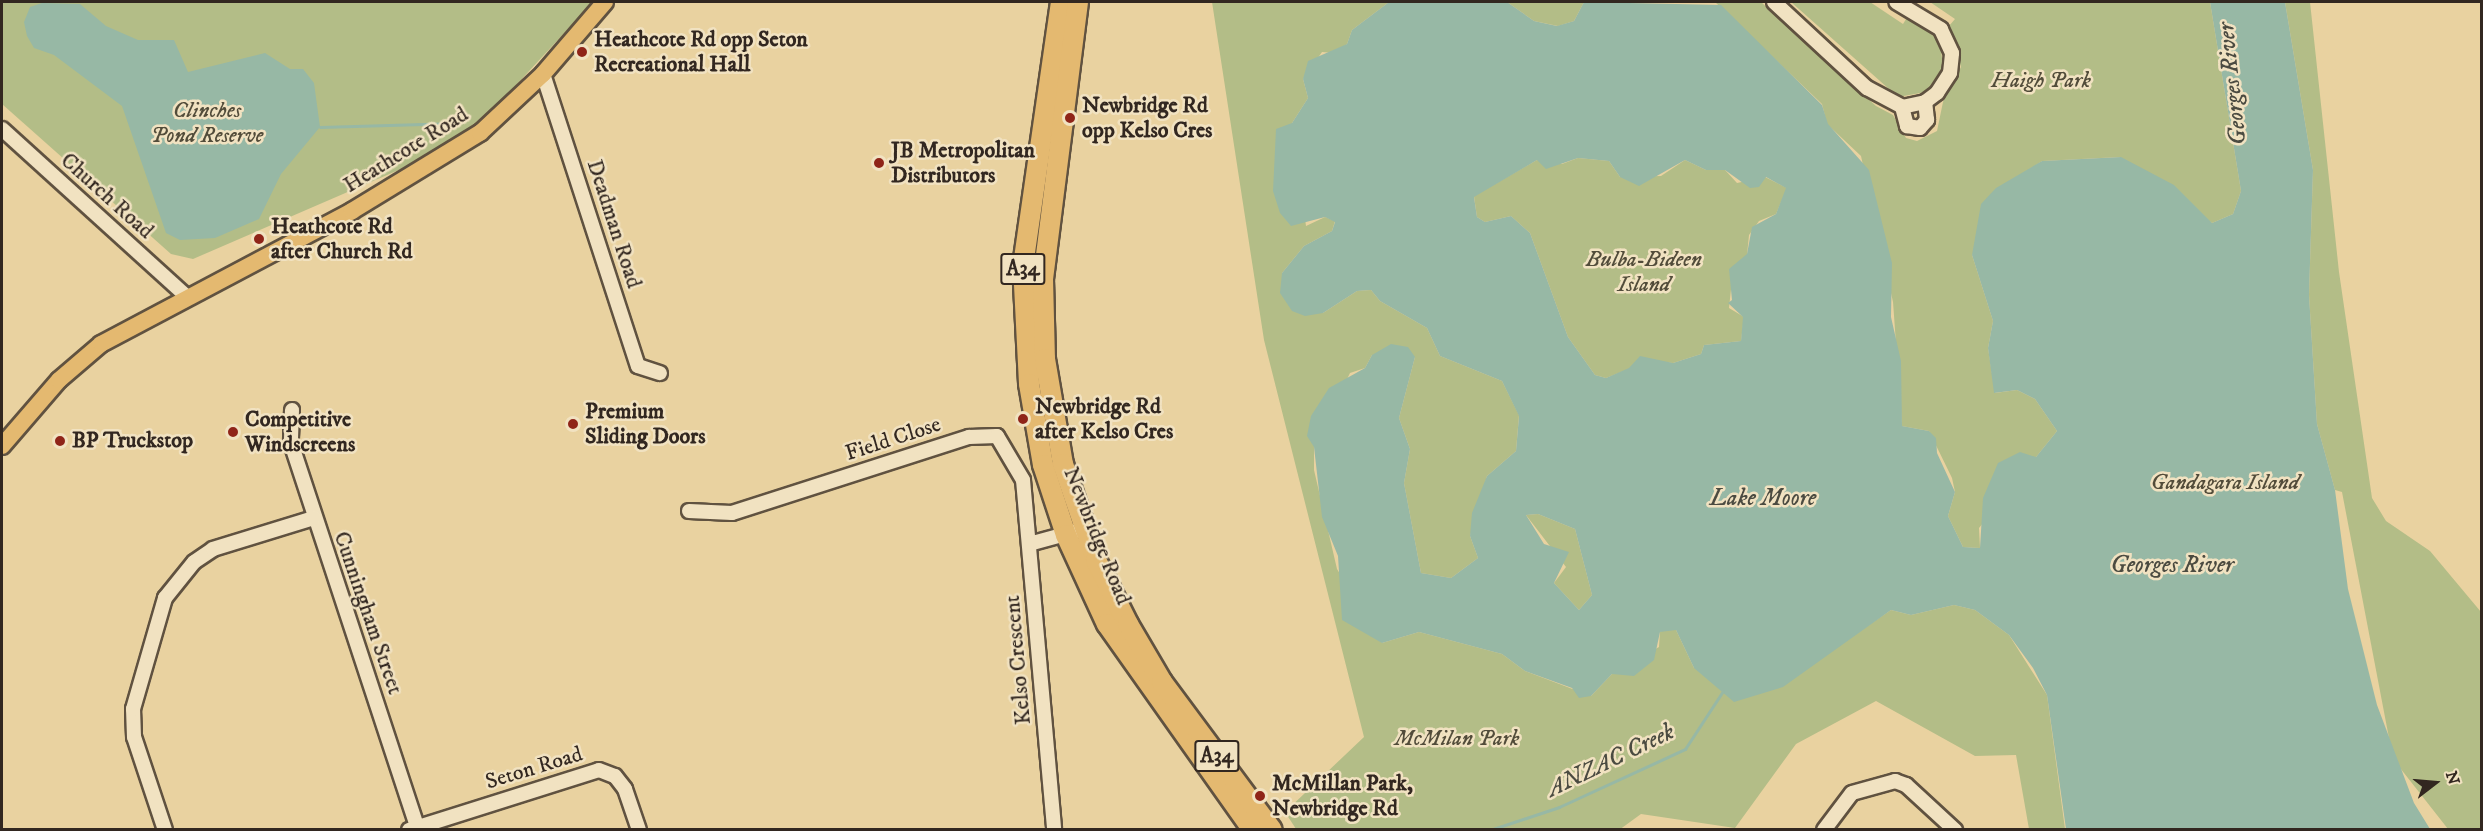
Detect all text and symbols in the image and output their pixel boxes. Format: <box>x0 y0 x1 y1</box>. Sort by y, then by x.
water label: Georges River <box>2212 21 2254 147</box>
place label: Heathcote Rd opp Seton Recreational Hall <box>594 26 808 78</box>
marker: Heathcote Rd opp Seton Recreational Hall <box>575 45 589 59</box>
park label: Haigh Park <box>1991 68 2091 94</box>
place label: Newbridge Rd opp Kelso Cres <box>1082 92 1212 144</box>
park label: Clinches Pond Reserve <box>151 97 263 148</box>
street label: Heathcote Road <box>339 101 473 199</box>
marker: Newbridge Rd opp Kelso Cres <box>1063 111 1077 125</box>
place label: JB Metropolitan Distributors <box>891 137 1035 188</box>
street label: Church Road <box>55 147 159 245</box>
street label: Deadman Road <box>581 156 647 292</box>
marker: JB Metropolitan Distributors <box>872 156 886 170</box>
place label: Heathcote Rd after Church Rd <box>271 213 413 264</box>
marker: Heathcote Rd after Church Rd <box>252 232 266 246</box>
park label: Bulba-Bideen Island <box>1586 246 1702 298</box>
road number: A34 <box>999 251 1047 287</box>
place label: Newbridge Rd after Kelso Cres <box>1035 393 1173 445</box>
place label: Premium Sliding Doors <box>585 398 706 450</box>
place label: Competitive Windscreens <box>245 406 355 458</box>
street label: Field Close <box>842 411 944 467</box>
marker: Newbridge Rd after Kelso Cres <box>1016 412 1030 426</box>
marker: Premium Sliding Doors <box>566 417 580 431</box>
marker: Competitive Windscreens <box>226 425 240 439</box>
place label: BP Truckstop <box>72 428 193 454</box>
marker: BP Truckstop <box>53 434 67 448</box>
street label: Newbridge Road <box>1057 463 1137 609</box>
park label: Gandagara Island <box>2151 470 2299 496</box>
water label: Lake Moore <box>1710 485 1816 513</box>
street label: Cunningham Street <box>328 528 408 698</box>
water label: Georges River <box>2110 552 2234 580</box>
street label: Kelso Crescent <box>999 594 1037 726</box>
water label: ANZAC Creek <box>1543 718 1679 804</box>
park label: McMilan Park <box>1394 726 1520 752</box>
road number: A34 <box>1193 738 1241 774</box>
street label: Seton Road <box>482 741 586 795</box>
north arrow <box>2405 753 2465 813</box>
text: N <box>2441 769 2464 787</box>
place label: McMillan Park, Newbridge Rd <box>1272 770 1413 822</box>
marker: McMillan Park, Newbridge Rd <box>1253 789 1267 803</box>

